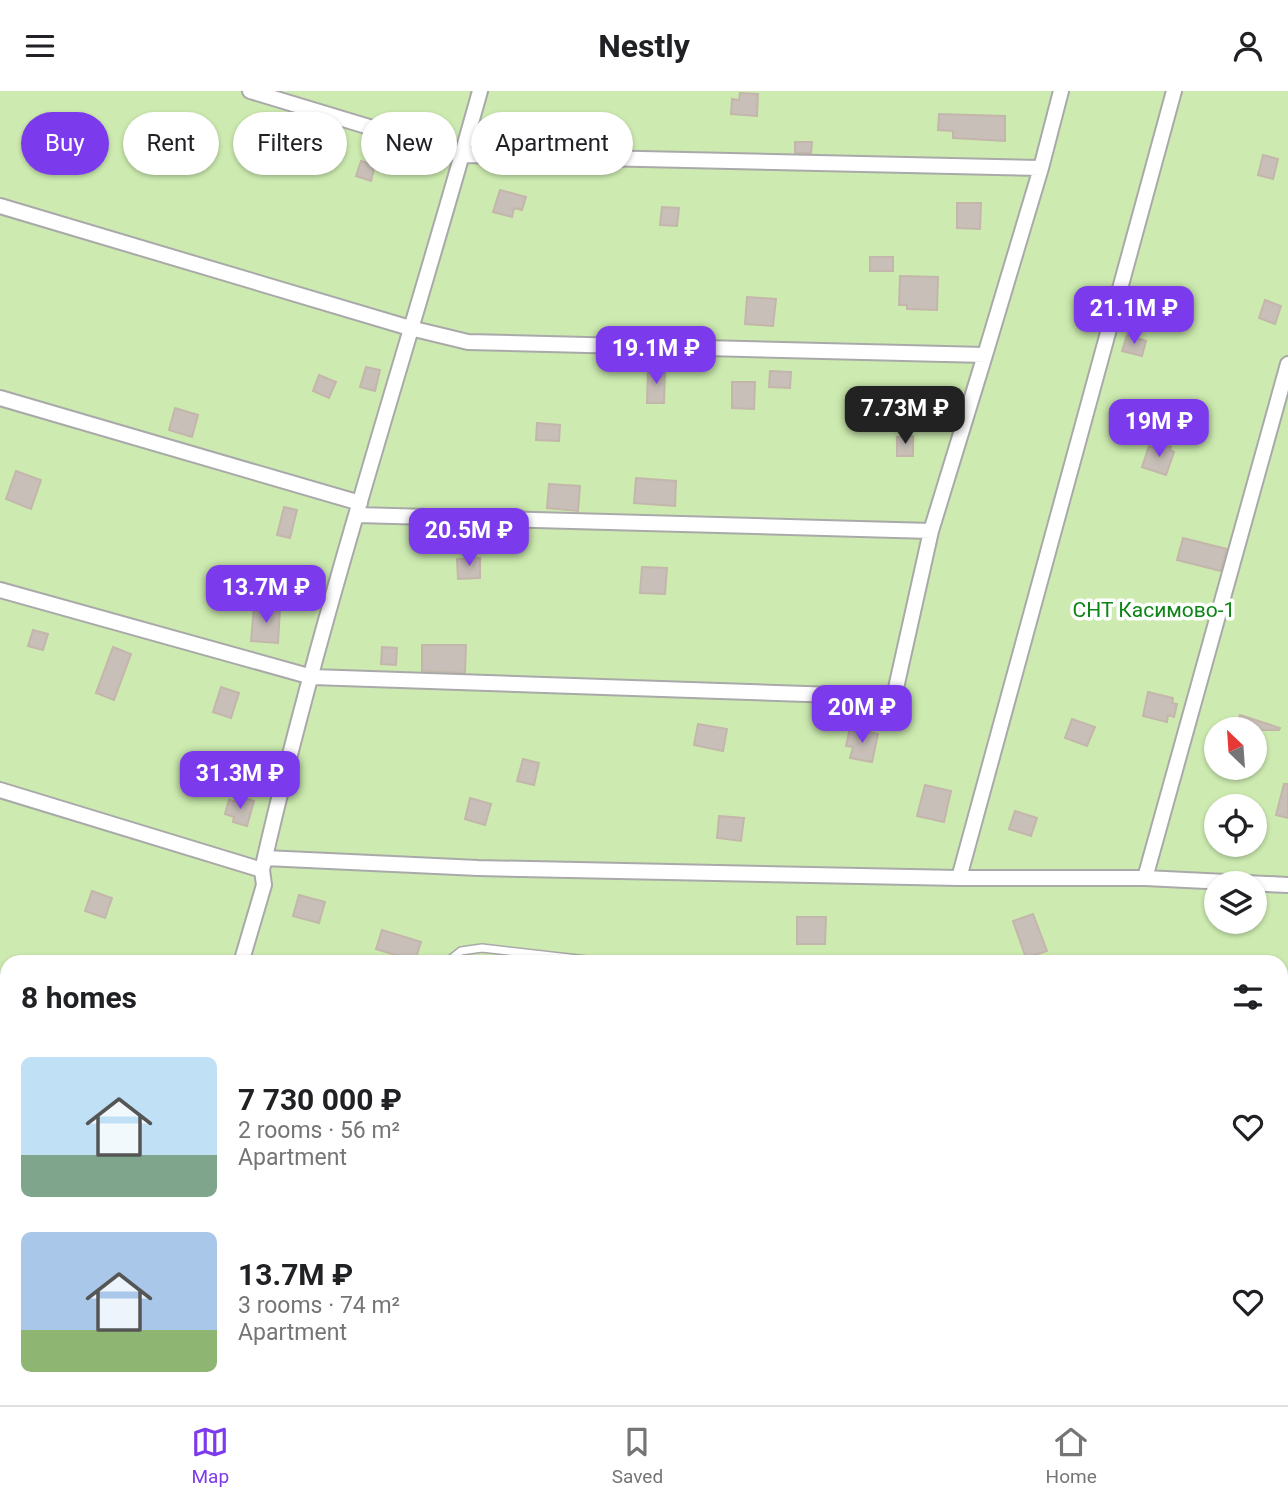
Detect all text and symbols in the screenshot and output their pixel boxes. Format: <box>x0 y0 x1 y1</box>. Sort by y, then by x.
icon: menu <box>21 27 59 65</box>
text: Nestly <box>598 27 690 65</box>
icon: person <box>1229 27 1267 65</box>
chip: Buy <box>21 112 109 175</box>
chip: Rent <box>123 112 219 175</box>
chip: Filters <box>233 112 347 175</box>
chip: New <box>361 112 457 175</box>
chip: Apartment <box>471 112 633 175</box>
pin: 21.1M ₽ <box>1069 287 1199 346</box>
text: 21.1M ₽ <box>1090 295 1178 322</box>
pin: 19.1M ₽ <box>591 327 721 386</box>
text: 19.1M ₽ <box>612 335 700 362</box>
pin: 7.73M ₽ <box>840 387 970 446</box>
text: 7.73M ₽ <box>861 395 949 422</box>
pin: 19M ₽ <box>1110 399 1208 459</box>
text: 19M ₽ <box>1125 408 1193 435</box>
pin: 20.5M ₽ <box>404 509 534 568</box>
text: 20.5M ₽ <box>425 517 513 544</box>
pin: 13.7M ₽ <box>201 566 331 625</box>
text: 13.7M ₽ <box>222 574 310 601</box>
park label: СНТ Касимово-1 <box>1073 598 1235 622</box>
pin: 20M ₽ <box>813 685 911 745</box>
text: 20M ₽ <box>828 694 896 721</box>
north arrow <box>1204 717 1267 781</box>
map controls <box>1204 717 1267 934</box>
pin: 31.3M ₽ <box>175 751 305 811</box>
text: 31.3M ₽ <box>196 760 284 787</box>
button: locate <box>1204 794 1267 857</box>
button: layers <box>1204 871 1267 934</box>
icon: filters <box>1229 978 1267 1016</box>
text: 8 homes <box>21 980 137 1015</box>
text: 7 730 000 ₽ <box>238 1082 402 1117</box>
icon: home <box>77 1085 161 1169</box>
icon: heart <box>1229 1108 1267 1146</box>
text: 2 rooms · 56 m² <box>238 1117 400 1144</box>
text: Apartment <box>238 1144 347 1171</box>
text: 13.7M ₽ <box>238 1257 353 1292</box>
icon: home <box>77 1260 161 1344</box>
icon: heart <box>1229 1283 1267 1321</box>
text: 3 rooms · 74 m² <box>238 1292 400 1319</box>
text: Apartment <box>238 1319 347 1346</box>
tab: Map <box>191 1423 229 1488</box>
tab: Saved <box>612 1423 663 1488</box>
tab: Home <box>1046 1423 1097 1488</box>

